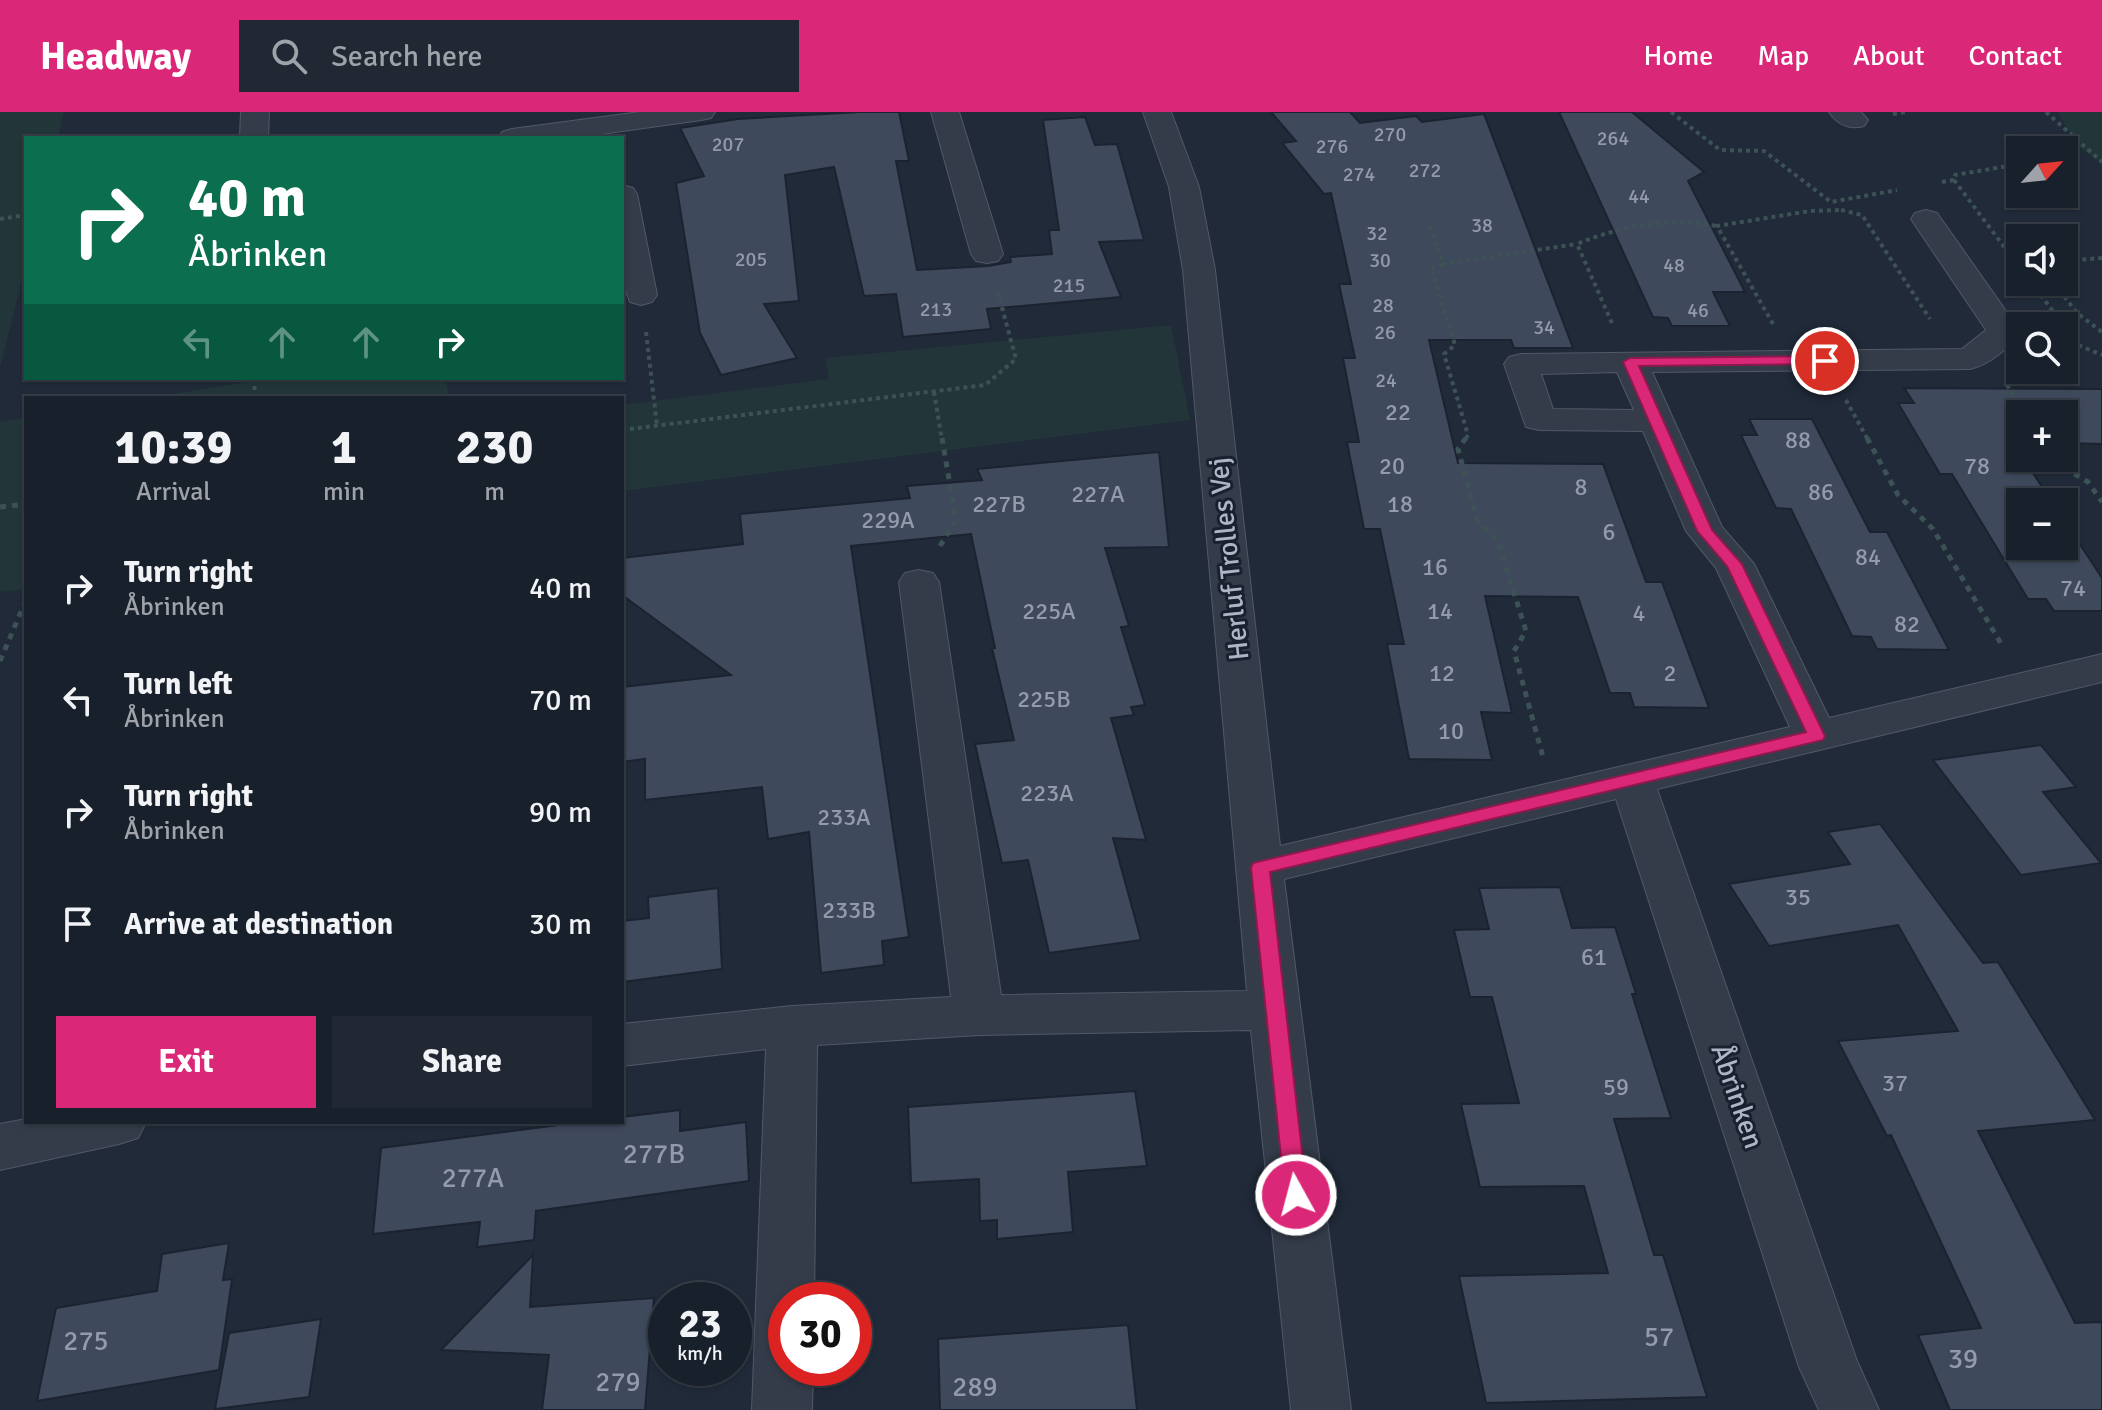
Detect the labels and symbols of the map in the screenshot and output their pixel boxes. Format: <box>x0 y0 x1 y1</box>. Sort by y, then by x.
house number: 270 <box>1374 122 1406 147</box>
house number: 264 <box>1597 126 1629 151</box>
house number: 207 <box>712 132 744 157</box>
house number: 276 <box>1316 134 1348 159</box>
north arrow <box>2006 136 2078 208</box>
house number: 272 <box>1409 158 1441 183</box>
house number: 274 <box>1343 162 1375 187</box>
house number: 44 <box>1628 184 1650 209</box>
house number: 38 <box>1471 213 1493 238</box>
house number: 32 <box>1366 221 1388 246</box>
house number: 205 <box>735 247 767 272</box>
house number: 30 <box>1369 248 1391 273</box>
house number: 48 <box>1663 253 1685 278</box>
house number: 215 <box>1053 273 1085 298</box>
house number: 28 <box>1372 293 1394 318</box>
house number: 213 <box>920 297 952 322</box>
house number: 46 <box>1687 298 1709 323</box>
house number: 34 <box>1533 315 1555 340</box>
house number: 26 <box>1374 320 1396 345</box>
pin <box>1791 327 1859 395</box>
house number: 24 <box>1375 368 1397 393</box>
house number: 22 <box>1385 397 1411 427</box>
house number: 88 <box>1785 425 1811 455</box>
house number: 20 <box>1379 451 1405 481</box>
house number: 78 <box>1964 451 1990 481</box>
street label: Herluf Trolles Vej <box>1201 456 1257 662</box>
house number: 8 <box>1575 472 1587 502</box>
house number: 86 <box>1808 477 1834 507</box>
house number: 227A <box>1071 479 1125 509</box>
house number: 227B <box>972 489 1026 519</box>
house number: 18 <box>1387 489 1413 519</box>
house number: 229A <box>861 505 915 535</box>
house number: 6 <box>1603 517 1615 547</box>
house number: 84 <box>1855 542 1881 572</box>
house number: 16 <box>1422 552 1448 582</box>
house number: 74 <box>2060 573 2086 603</box>
house number: 225A <box>1022 596 1076 626</box>
house number: 14 <box>1427 596 1453 626</box>
house number: 4 <box>1633 598 1646 628</box>
house number: 82 <box>1894 609 1920 639</box>
house number: 12 <box>1429 658 1455 688</box>
house number: 2 <box>1664 658 1676 688</box>
house number: 225B <box>1017 684 1071 714</box>
house number: 10 <box>1438 716 1464 746</box>
house number: 223A <box>1020 778 1074 808</box>
house number: 233A <box>817 802 871 832</box>
house number: 35 <box>1785 882 1811 912</box>
house number: 233B <box>822 895 876 925</box>
house number: 61 <box>1581 942 1607 972</box>
street label: Åbrinken <box>1703 1040 1771 1153</box>
house number: 37 <box>1882 1068 1908 1098</box>
house number: 59 <box>1603 1072 1629 1102</box>
house number: 277B <box>623 1137 685 1171</box>
position arrow <box>1254 1153 1338 1237</box>
house number: 277A <box>442 1161 504 1195</box>
speed limit sign: 30 <box>768 1282 872 1386</box>
house number: 57 <box>1644 1320 1674 1354</box>
house number: 275 <box>63 1324 109 1358</box>
house number: 39 <box>1948 1342 1978 1376</box>
house number: 279 <box>595 1365 641 1399</box>
house number: 289 <box>952 1370 998 1404</box>

